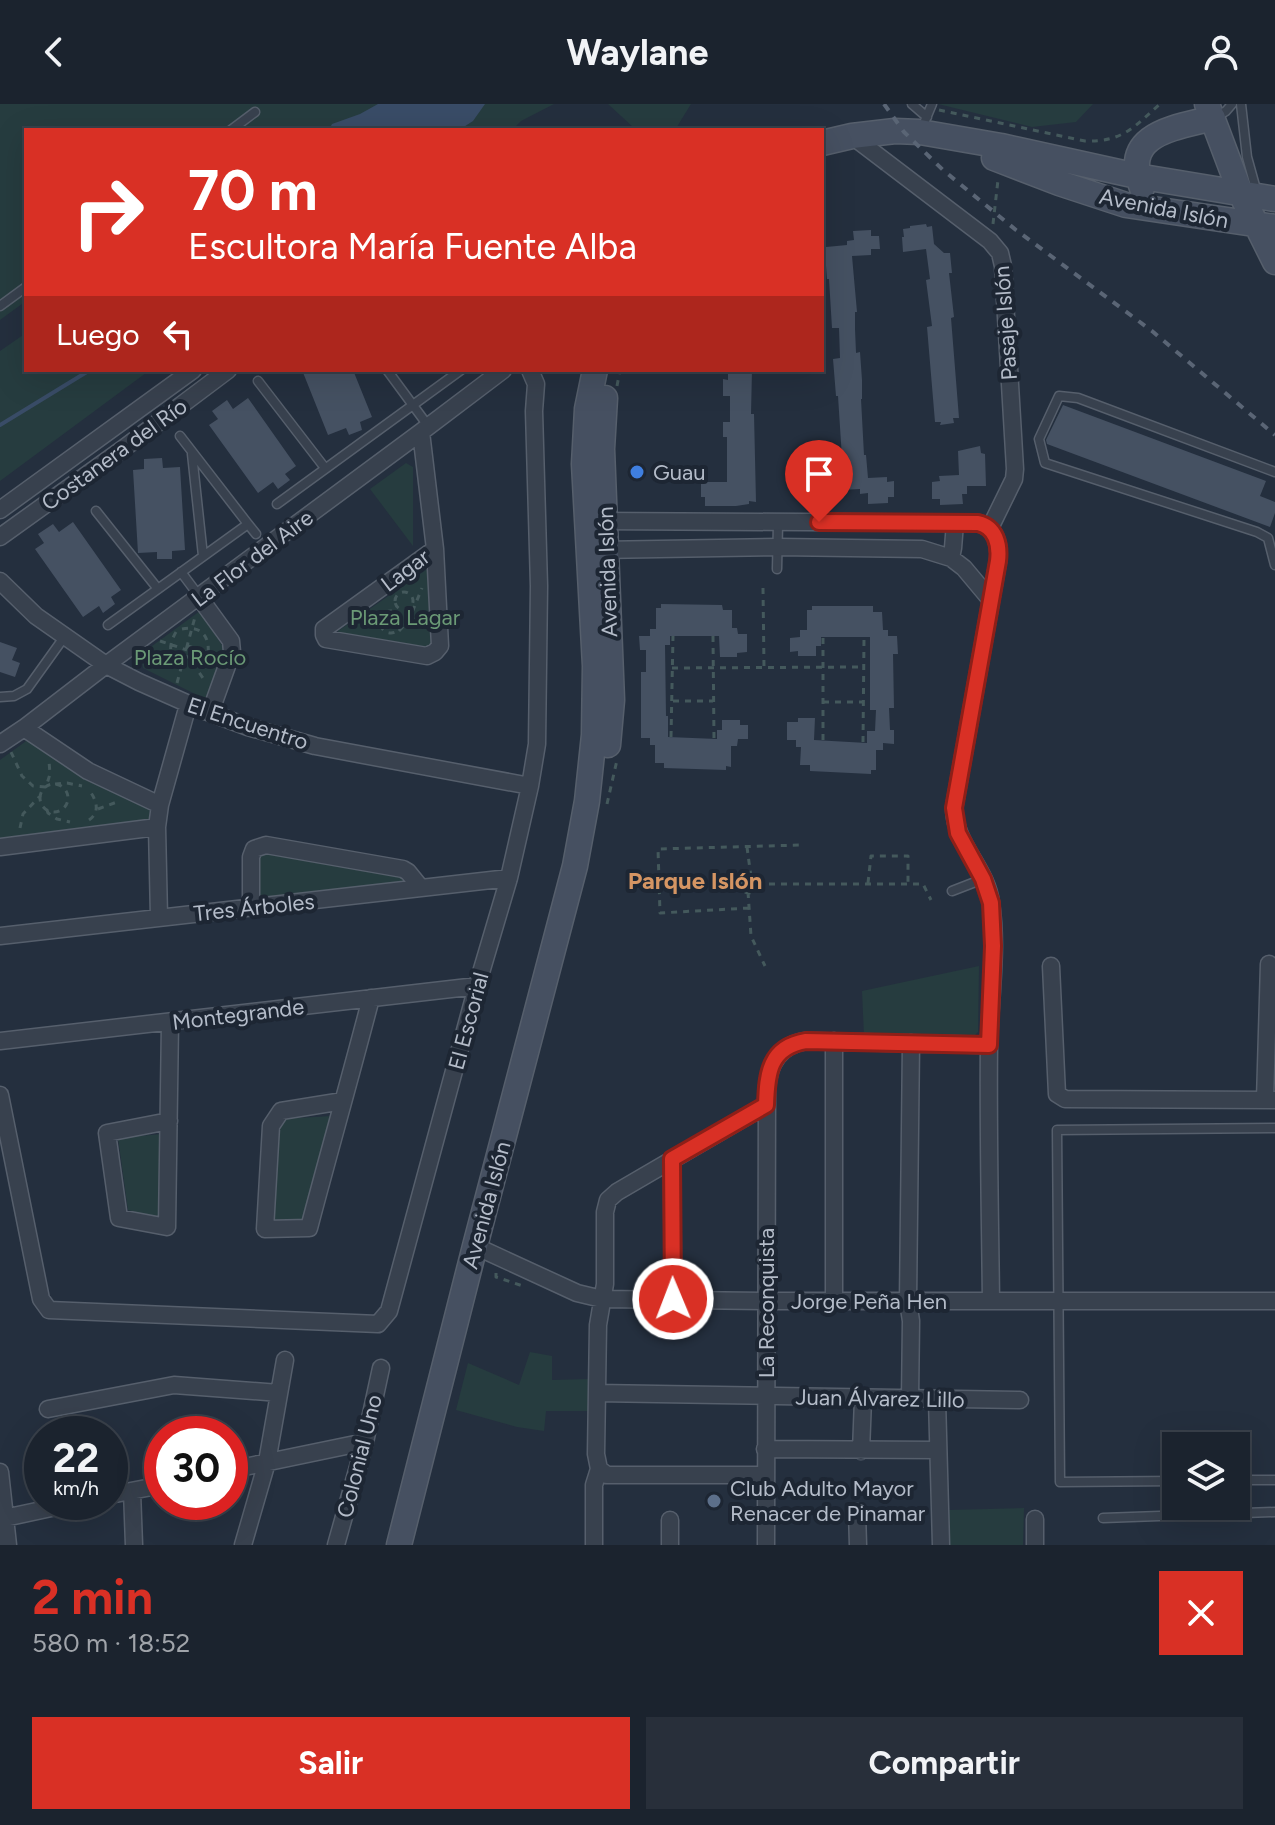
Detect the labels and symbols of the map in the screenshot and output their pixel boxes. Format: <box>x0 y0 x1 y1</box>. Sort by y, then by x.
street label: Avenida Islón <box>1097 183 1231 234</box>
street label: Pasaje Islón <box>988 265 1023 381</box>
street label: Costanera del Río <box>36 392 192 516</box>
pin <box>785 440 853 522</box>
place label: Guau <box>653 459 706 486</box>
marker: Guau <box>628 463 646 481</box>
street label: La Flor del Aire <box>186 504 318 613</box>
street label: Avenida Islón <box>592 506 623 638</box>
street label: Lagar <box>376 543 436 598</box>
park label: Plaza Lagar <box>350 604 461 631</box>
park label: Plaza Rocío <box>134 644 246 671</box>
street label: El Encuentro <box>184 691 312 756</box>
district label: Parque Islón <box>628 866 762 895</box>
street label: Tres Árboles <box>192 888 316 927</box>
street label: El Escorial <box>443 969 494 1073</box>
street label: Montegrande <box>171 993 306 1036</box>
street label: Avenida Islón <box>457 1138 516 1272</box>
street label: La Reconquista <box>753 1228 780 1378</box>
position arrow <box>631 1257 715 1341</box>
street label: Jorge Peña Hen <box>791 1288 947 1315</box>
street label: Juan Álvarez Lillo <box>795 1384 965 1413</box>
street label: Colonial Uno <box>331 1392 388 1520</box>
speed limit sign: 30 <box>144 1416 248 1520</box>
place label: Club Adulto Mayor Renacer de Pinamar <box>730 1475 926 1527</box>
marker: Club Adulto Mayor Renacer de Pinamar <box>705 1492 723 1510</box>

